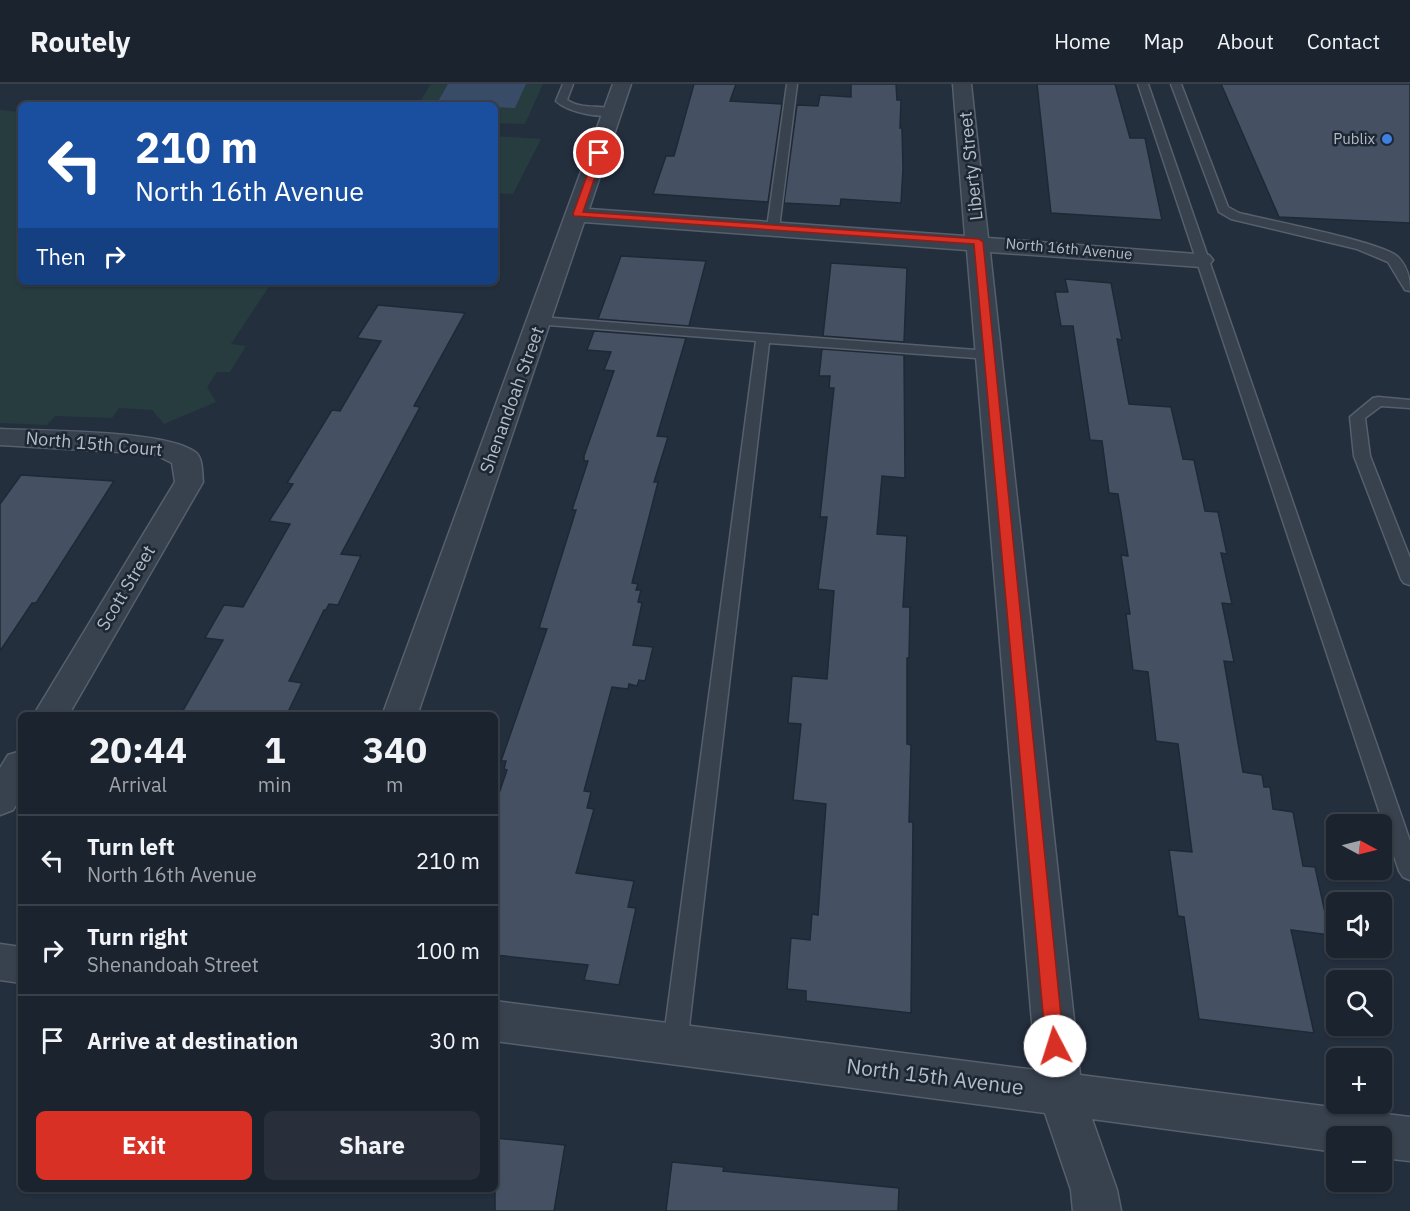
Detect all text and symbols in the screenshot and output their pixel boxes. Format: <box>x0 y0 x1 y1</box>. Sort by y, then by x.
text: Routely <box>30 23 131 60</box>
text: Home <box>1054 27 1111 55</box>
text: Map <box>1144 27 1184 55</box>
text: About <box>1217 27 1274 55</box>
text: Contact <box>1307 27 1380 55</box>
street label: Liberty Street <box>953 110 988 222</box>
text: 210 m <box>135 120 258 175</box>
icon: left <box>36 126 114 204</box>
pin <box>573 127 624 178</box>
place label: Publix <box>1333 129 1375 148</box>
marker: Publix <box>1380 132 1394 146</box>
icon: arrive <box>582 136 615 169</box>
text: North 16th Avenue <box>135 173 364 208</box>
street label: North 16th Avenue <box>1005 233 1133 264</box>
icon: right <box>98 240 131 273</box>
text: Then <box>36 242 86 271</box>
street label: Shenandoah Street <box>474 323 549 476</box>
street label: North 15th Court <box>25 426 163 461</box>
street label: Scott Street <box>91 541 160 635</box>
text: 20:44 <box>89 726 187 773</box>
text: 1 <box>264 726 286 773</box>
text: 340 <box>362 726 427 773</box>
text: Arrival <box>109 771 167 798</box>
text: min <box>258 771 292 798</box>
text: m <box>386 771 404 798</box>
north arrow <box>1326 814 1392 880</box>
map controls <box>1326 814 1392 1192</box>
text: Turn left <box>87 832 175 861</box>
icon: left <box>36 844 69 877</box>
text: 210 m <box>416 846 480 875</box>
text: North 16th Avenue <box>87 861 257 888</box>
button: sound <box>1326 892 1392 958</box>
text: Turn right <box>87 922 188 951</box>
icon: right <box>36 934 69 967</box>
text: 100 m <box>416 936 480 965</box>
text: Shenandoah Street <box>87 951 259 978</box>
button: search <box>1326 970 1392 1036</box>
position arrow <box>1023 1014 1087 1078</box>
icon: arrive <box>36 1024 69 1057</box>
text: Arrive at destination <box>87 1026 298 1055</box>
text: 30 m <box>429 1026 480 1055</box>
button: + <box>1326 1048 1392 1114</box>
street label: North 15th Avenue <box>845 1051 1025 1101</box>
button: Exit <box>36 1111 252 1180</box>
button: Share <box>264 1111 480 1180</box>
button: − <box>1326 1126 1392 1192</box>

